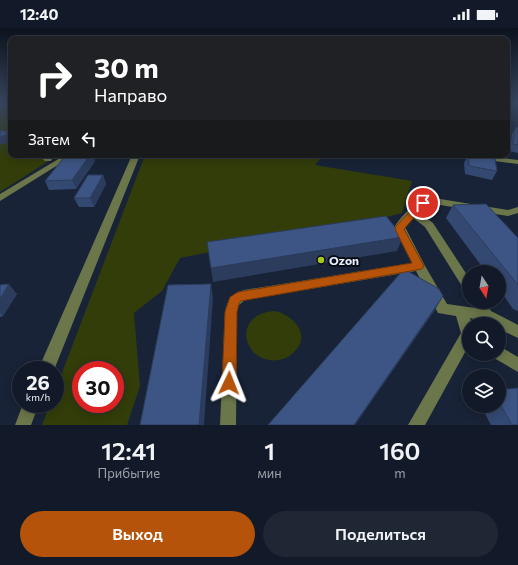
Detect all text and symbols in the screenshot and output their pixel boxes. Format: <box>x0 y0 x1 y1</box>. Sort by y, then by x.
text: 12:40 <box>20 5 58 23</box>
text: 30 m <box>94 50 159 84</box>
icon: right <box>28 52 80 104</box>
text: Направо <box>94 84 167 106</box>
icon: left <box>78 128 100 150</box>
text: Затем <box>28 130 70 148</box>
pin <box>406 186 440 220</box>
icon: arrive <box>412 192 434 214</box>
place label: Ozon <box>329 253 359 267</box>
marker: Ozon <box>316 255 326 265</box>
north arrow <box>462 265 506 309</box>
map controls <box>462 265 506 413</box>
button: search <box>462 317 506 361</box>
speed limit sign: 30 <box>72 361 124 413</box>
position arrow <box>208 362 250 404</box>
button: layers <box>462 369 506 413</box>
text: 26 <box>26 370 50 394</box>
text: km/h <box>26 391 50 403</box>
text: 12:41 <box>101 436 156 465</box>
text: 1 <box>264 436 275 465</box>
text: 160 <box>379 436 420 465</box>
text: Прибытие <box>98 465 160 481</box>
text: мин <box>258 465 282 481</box>
text: m <box>394 465 406 481</box>
button: Выход <box>20 511 255 557</box>
button: Поделиться <box>263 511 498 557</box>

